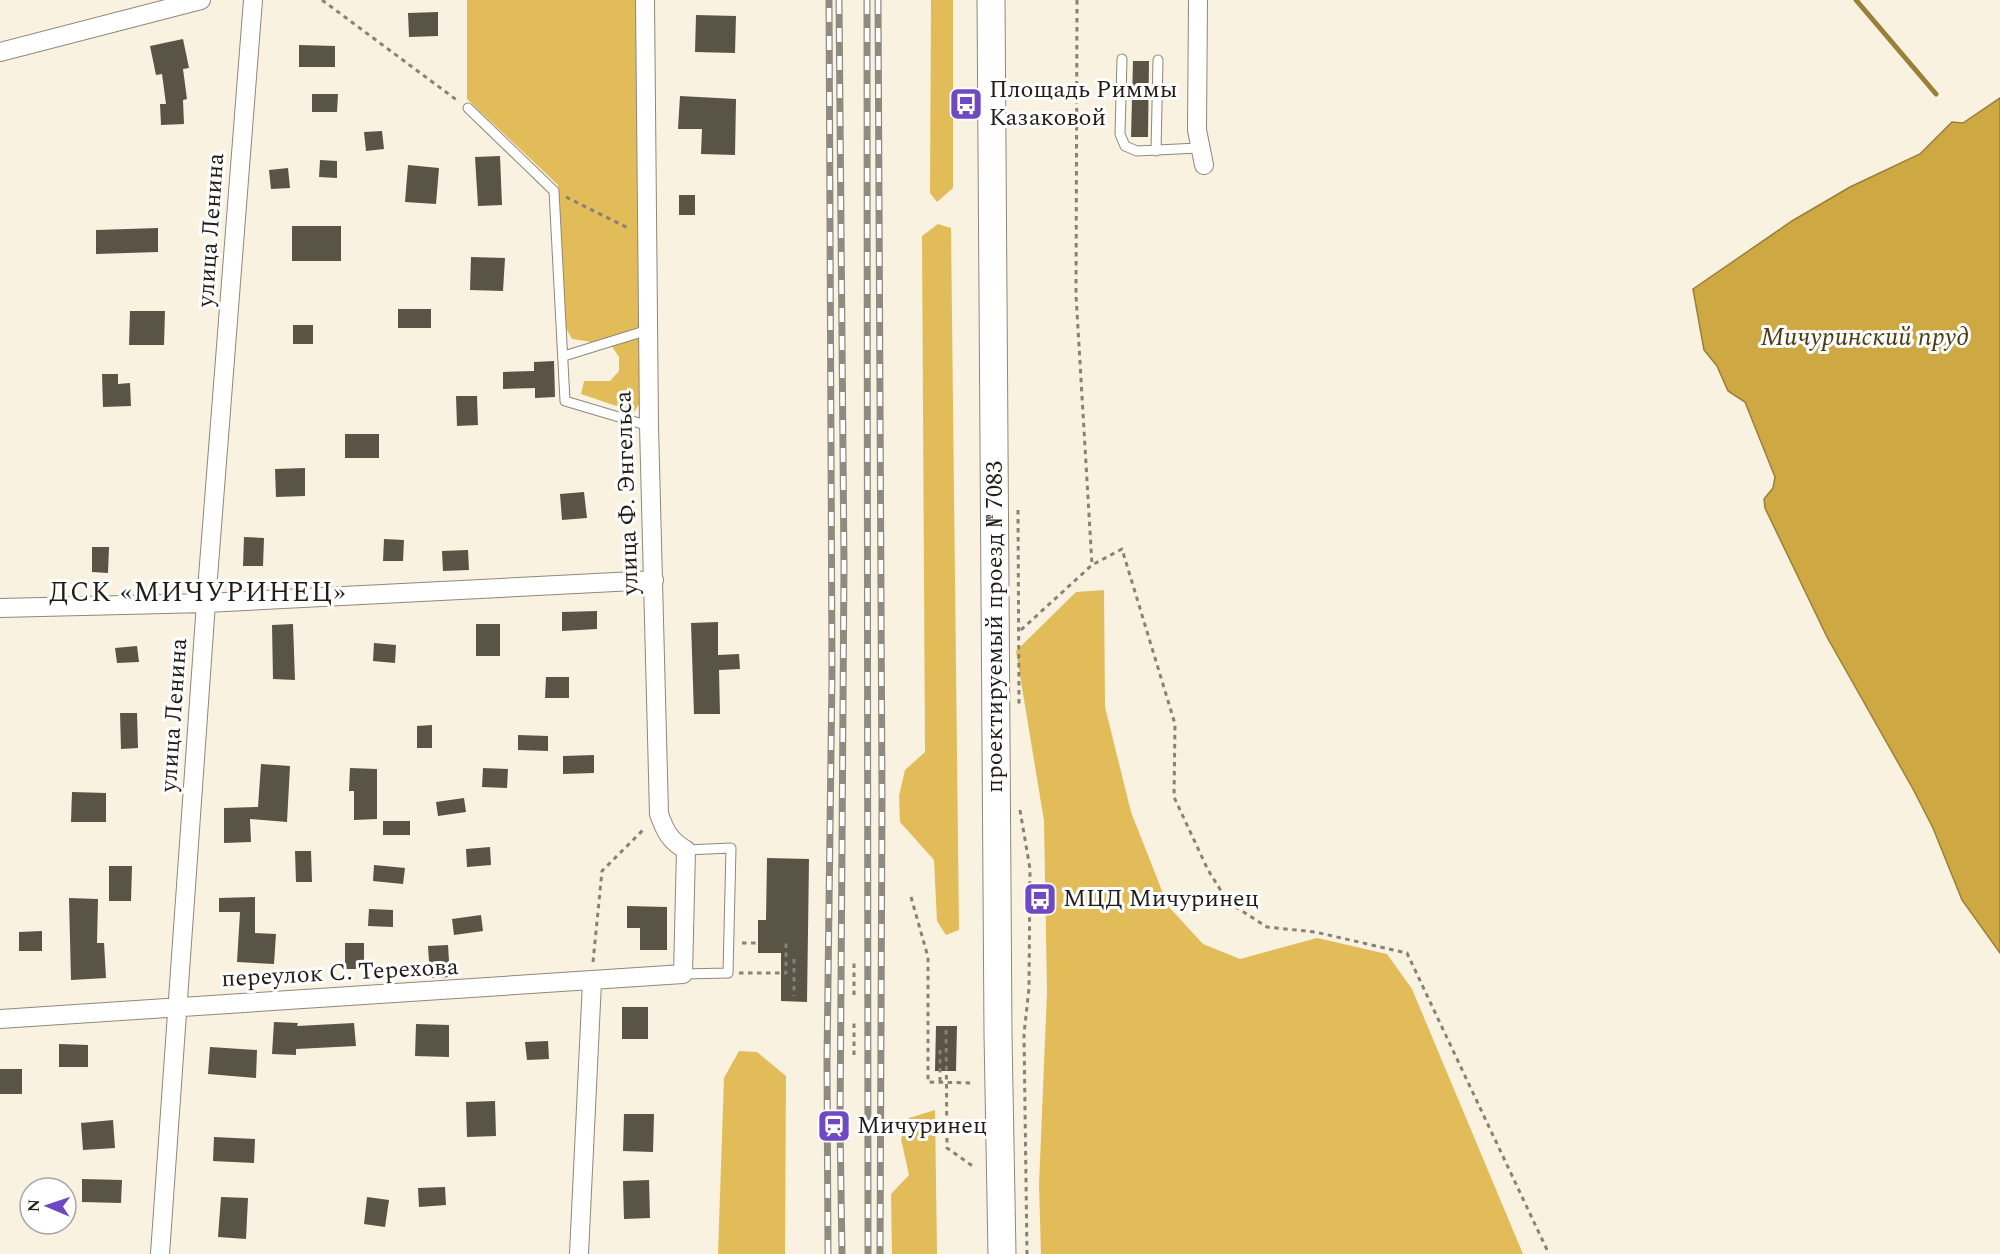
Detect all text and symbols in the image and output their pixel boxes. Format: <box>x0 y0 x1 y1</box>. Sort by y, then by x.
place label: Площадь Риммы Казаковой <box>989 72 1177 136</box>
bus stop icon: Площадь Риммы Казаковой <box>948 86 984 122</box>
street label: улица Ленина <box>188 152 234 309</box>
water label: Мичуринский пруд <box>1760 317 1970 357</box>
street label: улица Ф. Энгельса <box>605 390 649 597</box>
street label: проектируемый проезд № 7083 <box>977 461 1013 793</box>
district label: ДСК «МИЧУРИНЕЦ» <box>49 572 347 614</box>
street label: улица Ленина <box>151 637 197 794</box>
bus stop icon: МЦД Мичуринец <box>1022 881 1058 917</box>
place label: МЦД Мичуринец <box>1063 881 1259 917</box>
street label: переулок С. Терехова <box>220 949 460 997</box>
station icon: Мичуринец <box>816 1108 852 1144</box>
place label: Мичуринец <box>857 1108 987 1144</box>
north arrow <box>18 1176 78 1236</box>
text: N <box>22 1199 46 1212</box>

